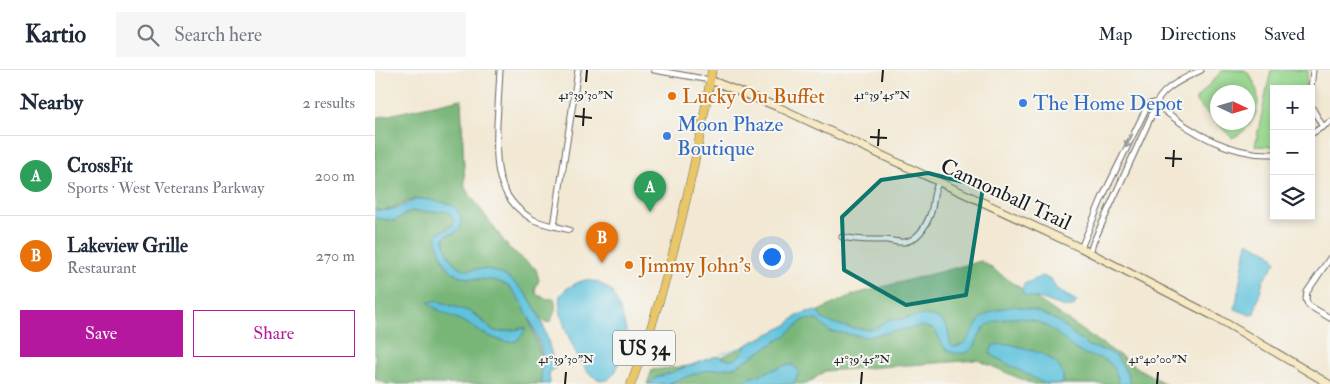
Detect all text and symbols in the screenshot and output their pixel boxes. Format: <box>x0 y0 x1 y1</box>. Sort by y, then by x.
search box <box>116 12 466 57</box>
text: Kartio <box>25 19 86 50</box>
icon: search <box>134 21 162 49</box>
text: Search here <box>174 23 262 47</box>
text: Map <box>1099 23 1132 46</box>
text: Directions <box>1160 23 1236 46</box>
text: Saved <box>1264 23 1305 46</box>
place label: Lucky Ou Buffet <box>682 83 825 110</box>
north arrow <box>1210 85 1255 130</box>
map controls <box>1270 85 1315 220</box>
button: + <box>1270 85 1315 130</box>
text: 41°39'30"N <box>558 88 614 103</box>
text: 41°39'45"N <box>854 88 911 103</box>
text: Nearby <box>20 89 83 116</box>
marker: Lucky Ou Buffet <box>666 90 678 102</box>
place label: The Home Depot <box>1033 90 1183 117</box>
text: 2 results <box>302 93 355 113</box>
marker: The Home Depot <box>1017 97 1029 109</box>
place label: Moon Phaze Boutique <box>677 111 783 162</box>
marker: Moon Phaze Boutique <box>661 130 673 142</box>
button: − <box>1270 130 1315 175</box>
one-way arrow <box>1124 134 1134 149</box>
street label: Cannonball Trail <box>936 152 1076 237</box>
text: CrossFit <box>67 154 133 178</box>
text: A <box>31 166 41 186</box>
text: 200 m <box>315 166 355 186</box>
pin: A <box>634 171 666 212</box>
button: layers <box>1270 175 1315 220</box>
text: Sports · West Veterans Parkway <box>67 178 264 198</box>
pin: B <box>586 222 618 263</box>
text: Lakeview Grille <box>67 234 188 258</box>
your location <box>759 244 785 270</box>
text: B <box>31 246 41 266</box>
text: 270 m <box>316 246 355 266</box>
place label: Jimmy John's <box>638 252 751 279</box>
text: Restaurant <box>67 258 136 278</box>
marker: Jimmy John's <box>623 259 635 271</box>
button: Save <box>20 310 183 357</box>
button: Share <box>193 310 355 357</box>
road number: US 34 <box>613 330 675 366</box>
text: 41°39'30"N <box>538 352 594 367</box>
text: 41°39'45"N <box>834 352 891 367</box>
text: 41°40'00"N <box>1129 352 1188 367</box>

